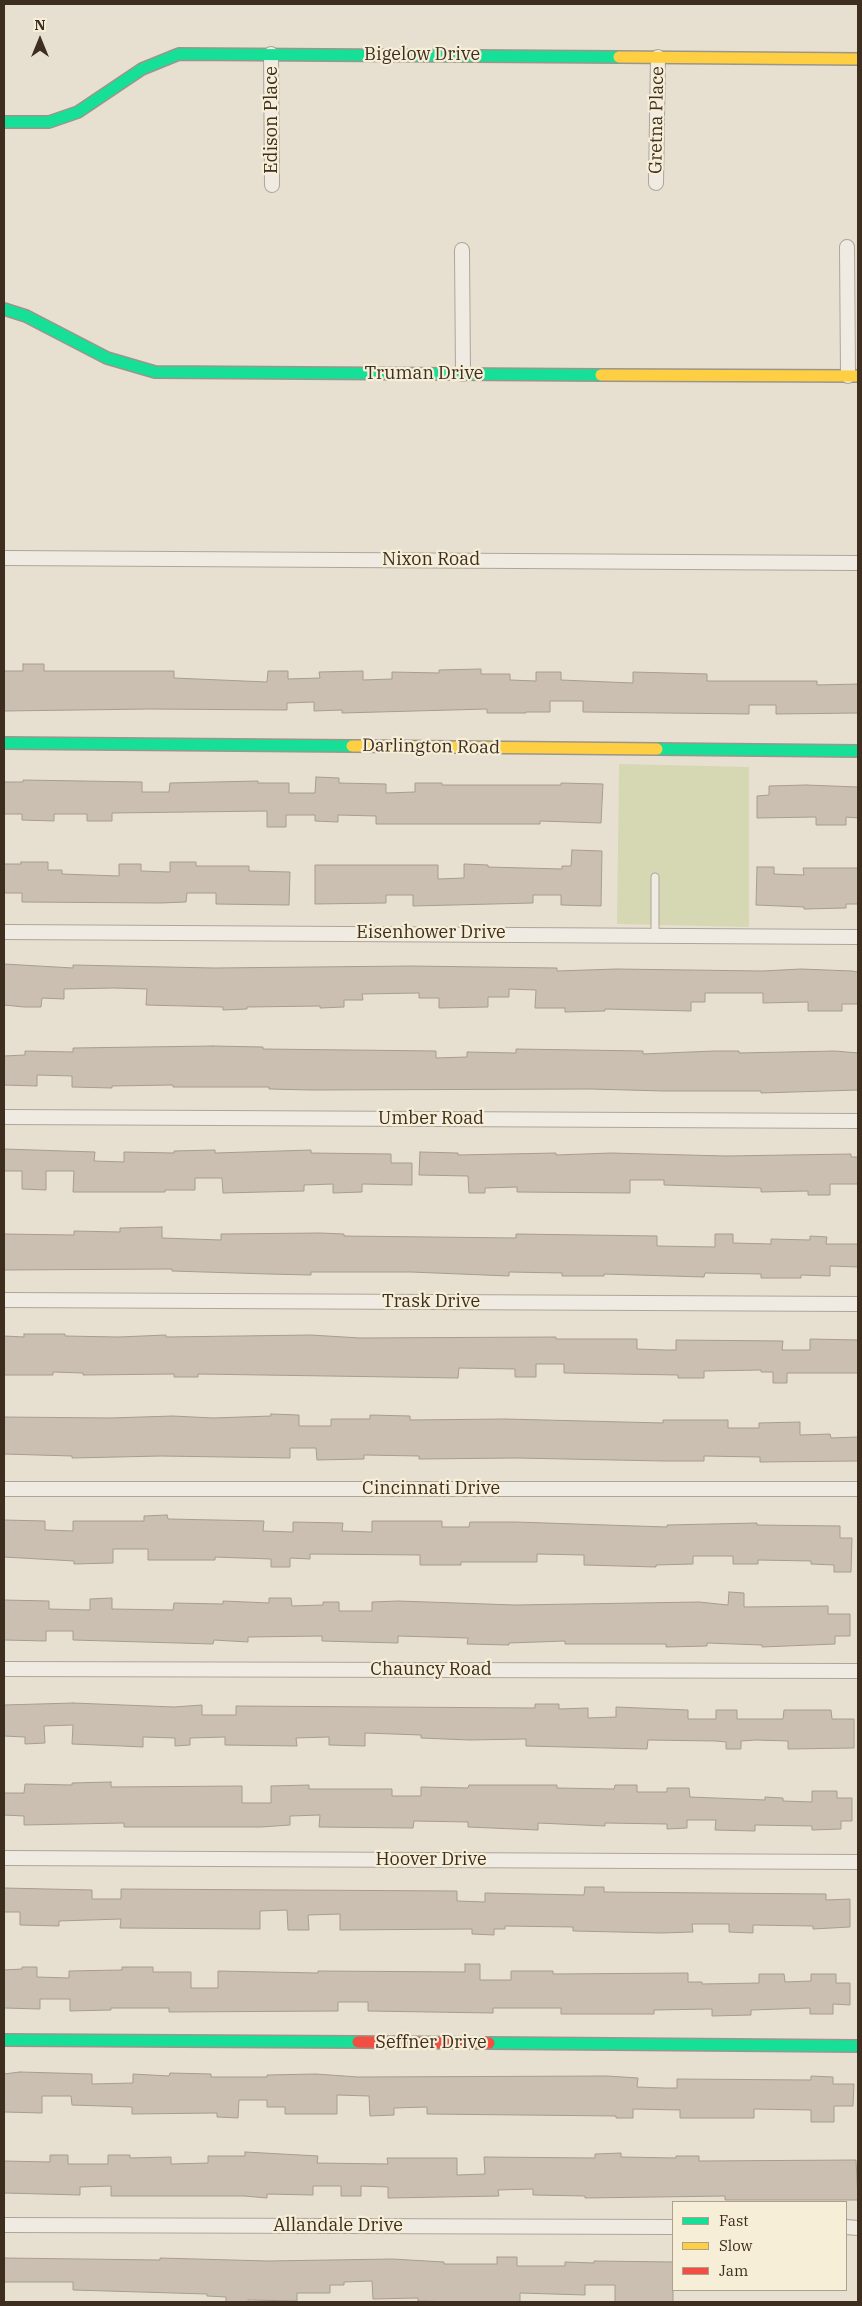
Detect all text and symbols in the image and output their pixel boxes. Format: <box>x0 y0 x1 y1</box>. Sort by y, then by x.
north arrow <box>15 15 65 65</box>
text: N <box>34 16 46 34</box>
street label: Bigelow Drive <box>364 44 480 66</box>
street label: Edison Place <box>261 66 283 174</box>
street label: Gretna Place <box>645 66 669 174</box>
street label: Truman Drive <box>364 363 484 385</box>
street label: Nixon Road <box>382 549 480 571</box>
street label: Darlington Road <box>362 735 500 759</box>
street label: Eisenhower Drive <box>356 922 506 944</box>
street label: Umber Road <box>378 1108 484 1130</box>
street label: Trask Drive <box>382 1291 480 1313</box>
street label: Cincinnati Drive <box>362 1478 500 1500</box>
street label: Chauncy Road <box>370 1659 492 1681</box>
street label: Hoover Drive <box>375 1849 487 1871</box>
street label: Seffner Drive <box>375 2032 487 2054</box>
legend <box>672 2201 847 2291</box>
text: Fast <box>719 2211 749 2230</box>
street label: Allandale Drive <box>273 2215 403 2237</box>
text: Slow <box>719 2236 752 2255</box>
text: Jam <box>719 2261 748 2280</box>

